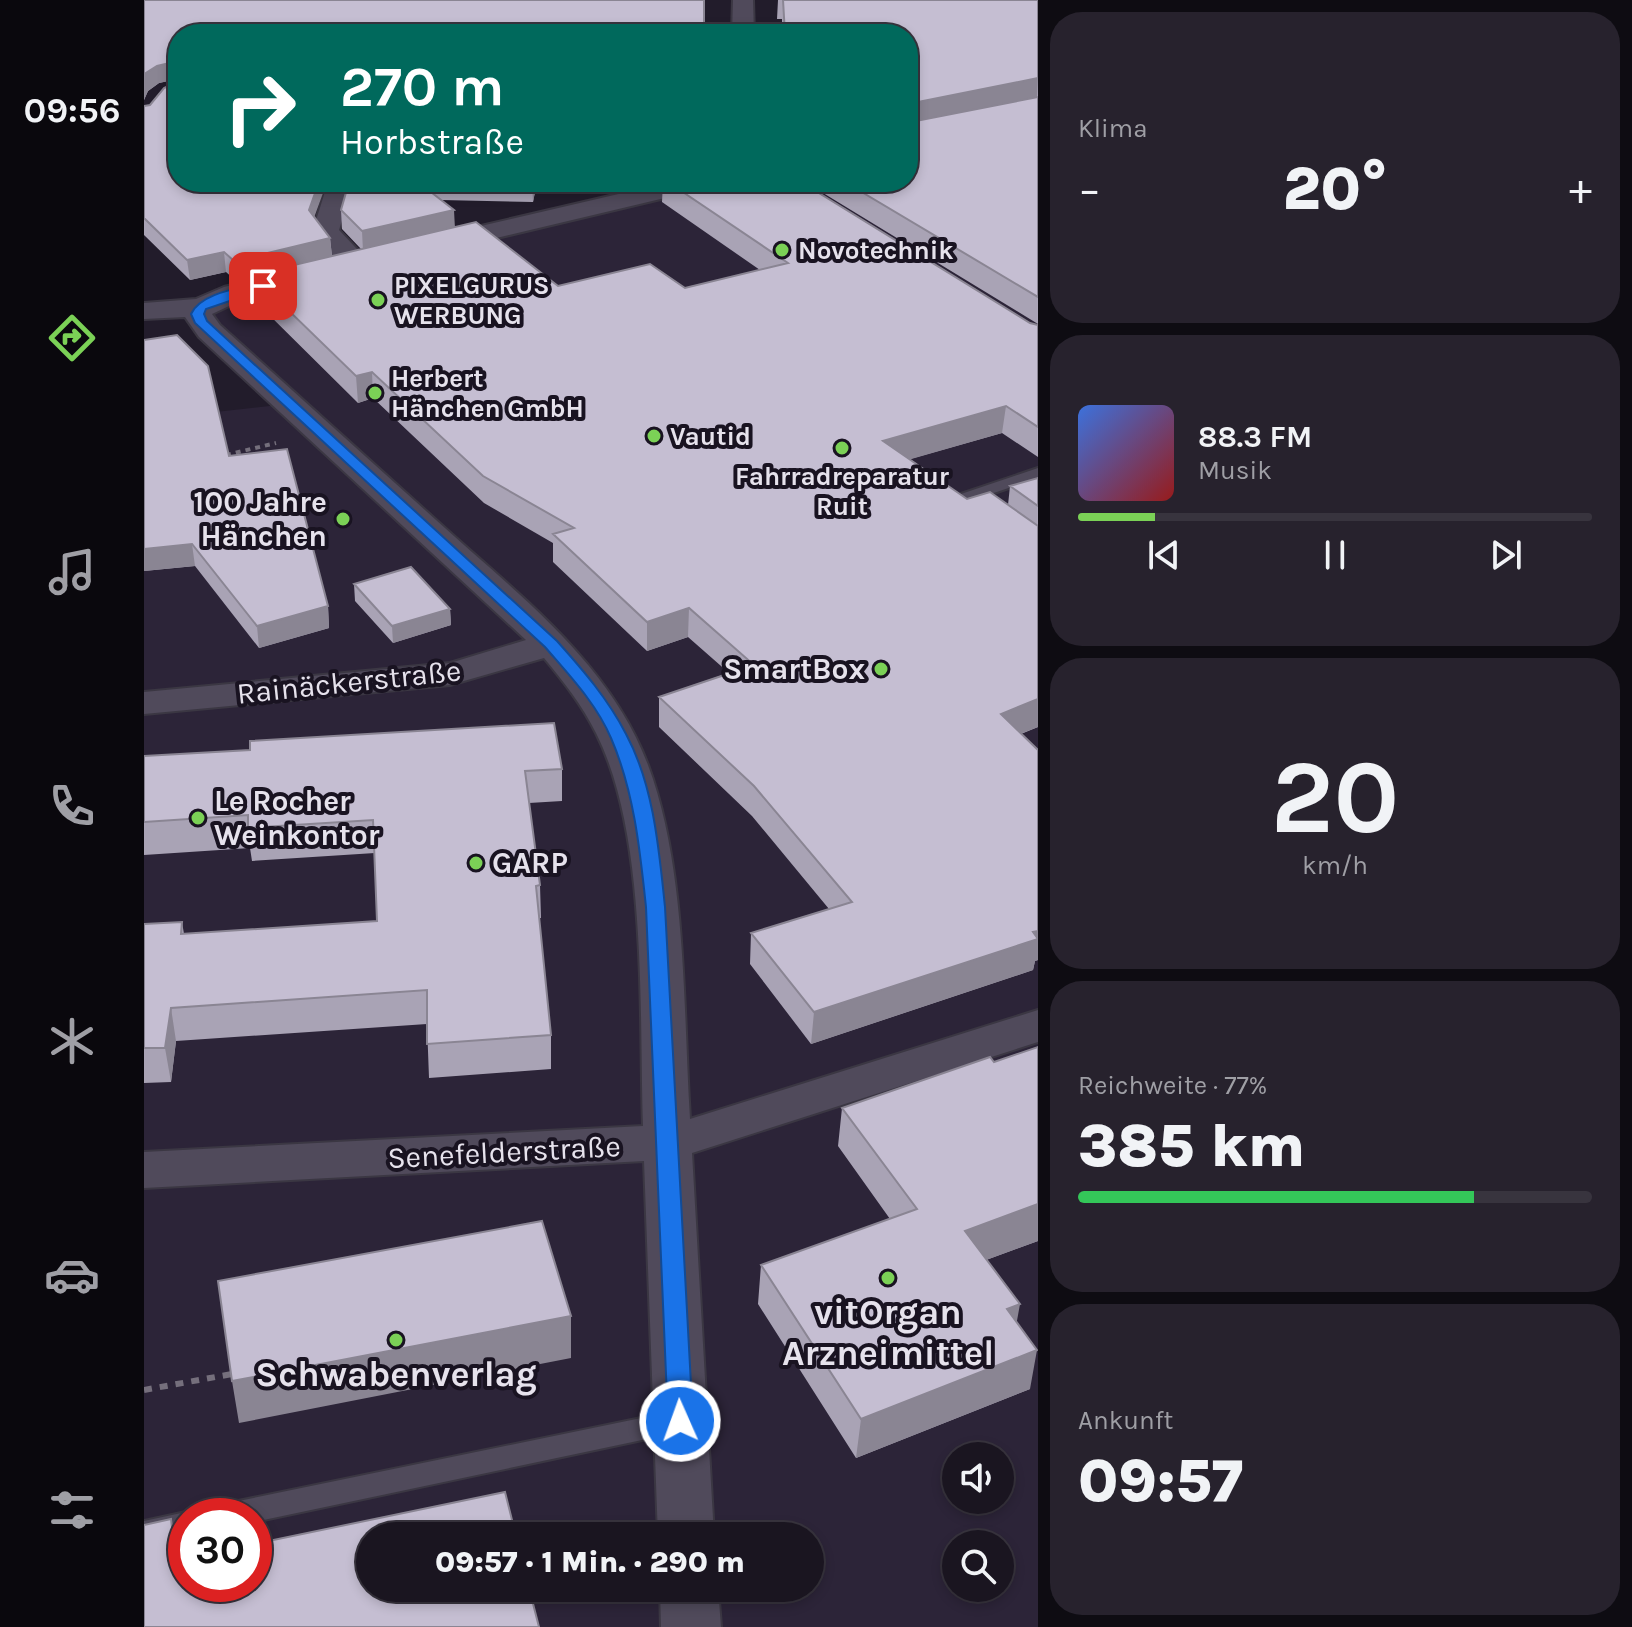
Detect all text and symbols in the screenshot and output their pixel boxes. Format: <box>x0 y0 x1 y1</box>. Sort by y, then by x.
text: 270 m <box>340 54 504 119</box>
icon: right <box>208 56 312 160</box>
text: 09:56 <box>23 89 121 131</box>
text: Klima <box>1078 113 1147 144</box>
text: Horbstraße <box>340 121 524 163</box>
text: 20° <box>1283 154 1387 224</box>
text: − <box>1078 164 1101 215</box>
text: + <box>1569 164 1592 215</box>
place label: Novotechnik <box>798 235 954 266</box>
marker: Novotechnik <box>773 241 791 259</box>
pin <box>229 252 297 320</box>
icon: arrive <box>241 264 285 308</box>
place label: PIXELGURUS WERBUNG <box>394 270 550 331</box>
marker: PIXELGURUS WERBUNG <box>369 291 387 309</box>
icon: directions <box>44 310 100 366</box>
place label: Herbert Hänchen GmbH <box>391 363 584 424</box>
marker: Herbert Hänchen GmbH <box>366 384 384 402</box>
text: 88.3 FM <box>1198 419 1312 455</box>
place label: Vautid <box>670 421 751 452</box>
marker: Vautid <box>645 427 663 445</box>
marker: Fahrradreparatur Ruit <box>833 439 851 457</box>
text: Musik <box>1198 455 1272 486</box>
place label: Fahrradreparatur Ruit <box>735 461 950 522</box>
place label: 100 Jahre Hänchen <box>194 484 327 554</box>
marker: 100 Jahre Hänchen <box>334 510 352 528</box>
icon: previous <box>1142 533 1186 577</box>
icon: pause <box>1313 533 1357 577</box>
icon: next <box>1484 533 1528 577</box>
icon: music <box>44 544 100 600</box>
place label: SmartBox <box>723 651 865 687</box>
street label: Rainäckerstraße <box>235 652 463 712</box>
marker: SmartBox <box>872 660 890 678</box>
text: 20 <box>1271 737 1399 858</box>
icon: phone <box>44 778 100 834</box>
place label: Le Rocher Weinkontor <box>214 783 380 853</box>
marker: Le Rocher Weinkontor <box>189 809 207 827</box>
place label: GARP <box>492 845 568 881</box>
text: km/h <box>1302 850 1368 881</box>
marker: GARP <box>467 854 485 872</box>
icon: climate <box>44 1013 100 1069</box>
text: Reichweite · 77% <box>1078 1070 1267 1101</box>
text: 385 km <box>1078 1111 1305 1181</box>
street label: Senefelderstraße <box>387 1128 621 1176</box>
icon: car <box>44 1247 100 1303</box>
marker: vitOrgan Arzneimittel <box>879 1269 897 1287</box>
place label: vitOrgan Arzneimittel <box>782 1291 994 1374</box>
marker: Schwabenverlag <box>387 1331 405 1349</box>
place label: Schwabenverlag <box>255 1353 537 1396</box>
position arrow <box>638 1379 722 1463</box>
text: Ankunft <box>1078 1405 1173 1436</box>
map controls <box>942 1442 1014 1602</box>
button: sound <box>942 1442 1014 1514</box>
text: 09:57 <box>1078 1446 1243 1516</box>
icon: filters <box>44 1482 100 1538</box>
speed limit sign: 30 <box>168 1498 272 1602</box>
button: search <box>942 1530 1014 1602</box>
text: 09:57 · 1 Min. · 290 m <box>435 1544 745 1580</box>

